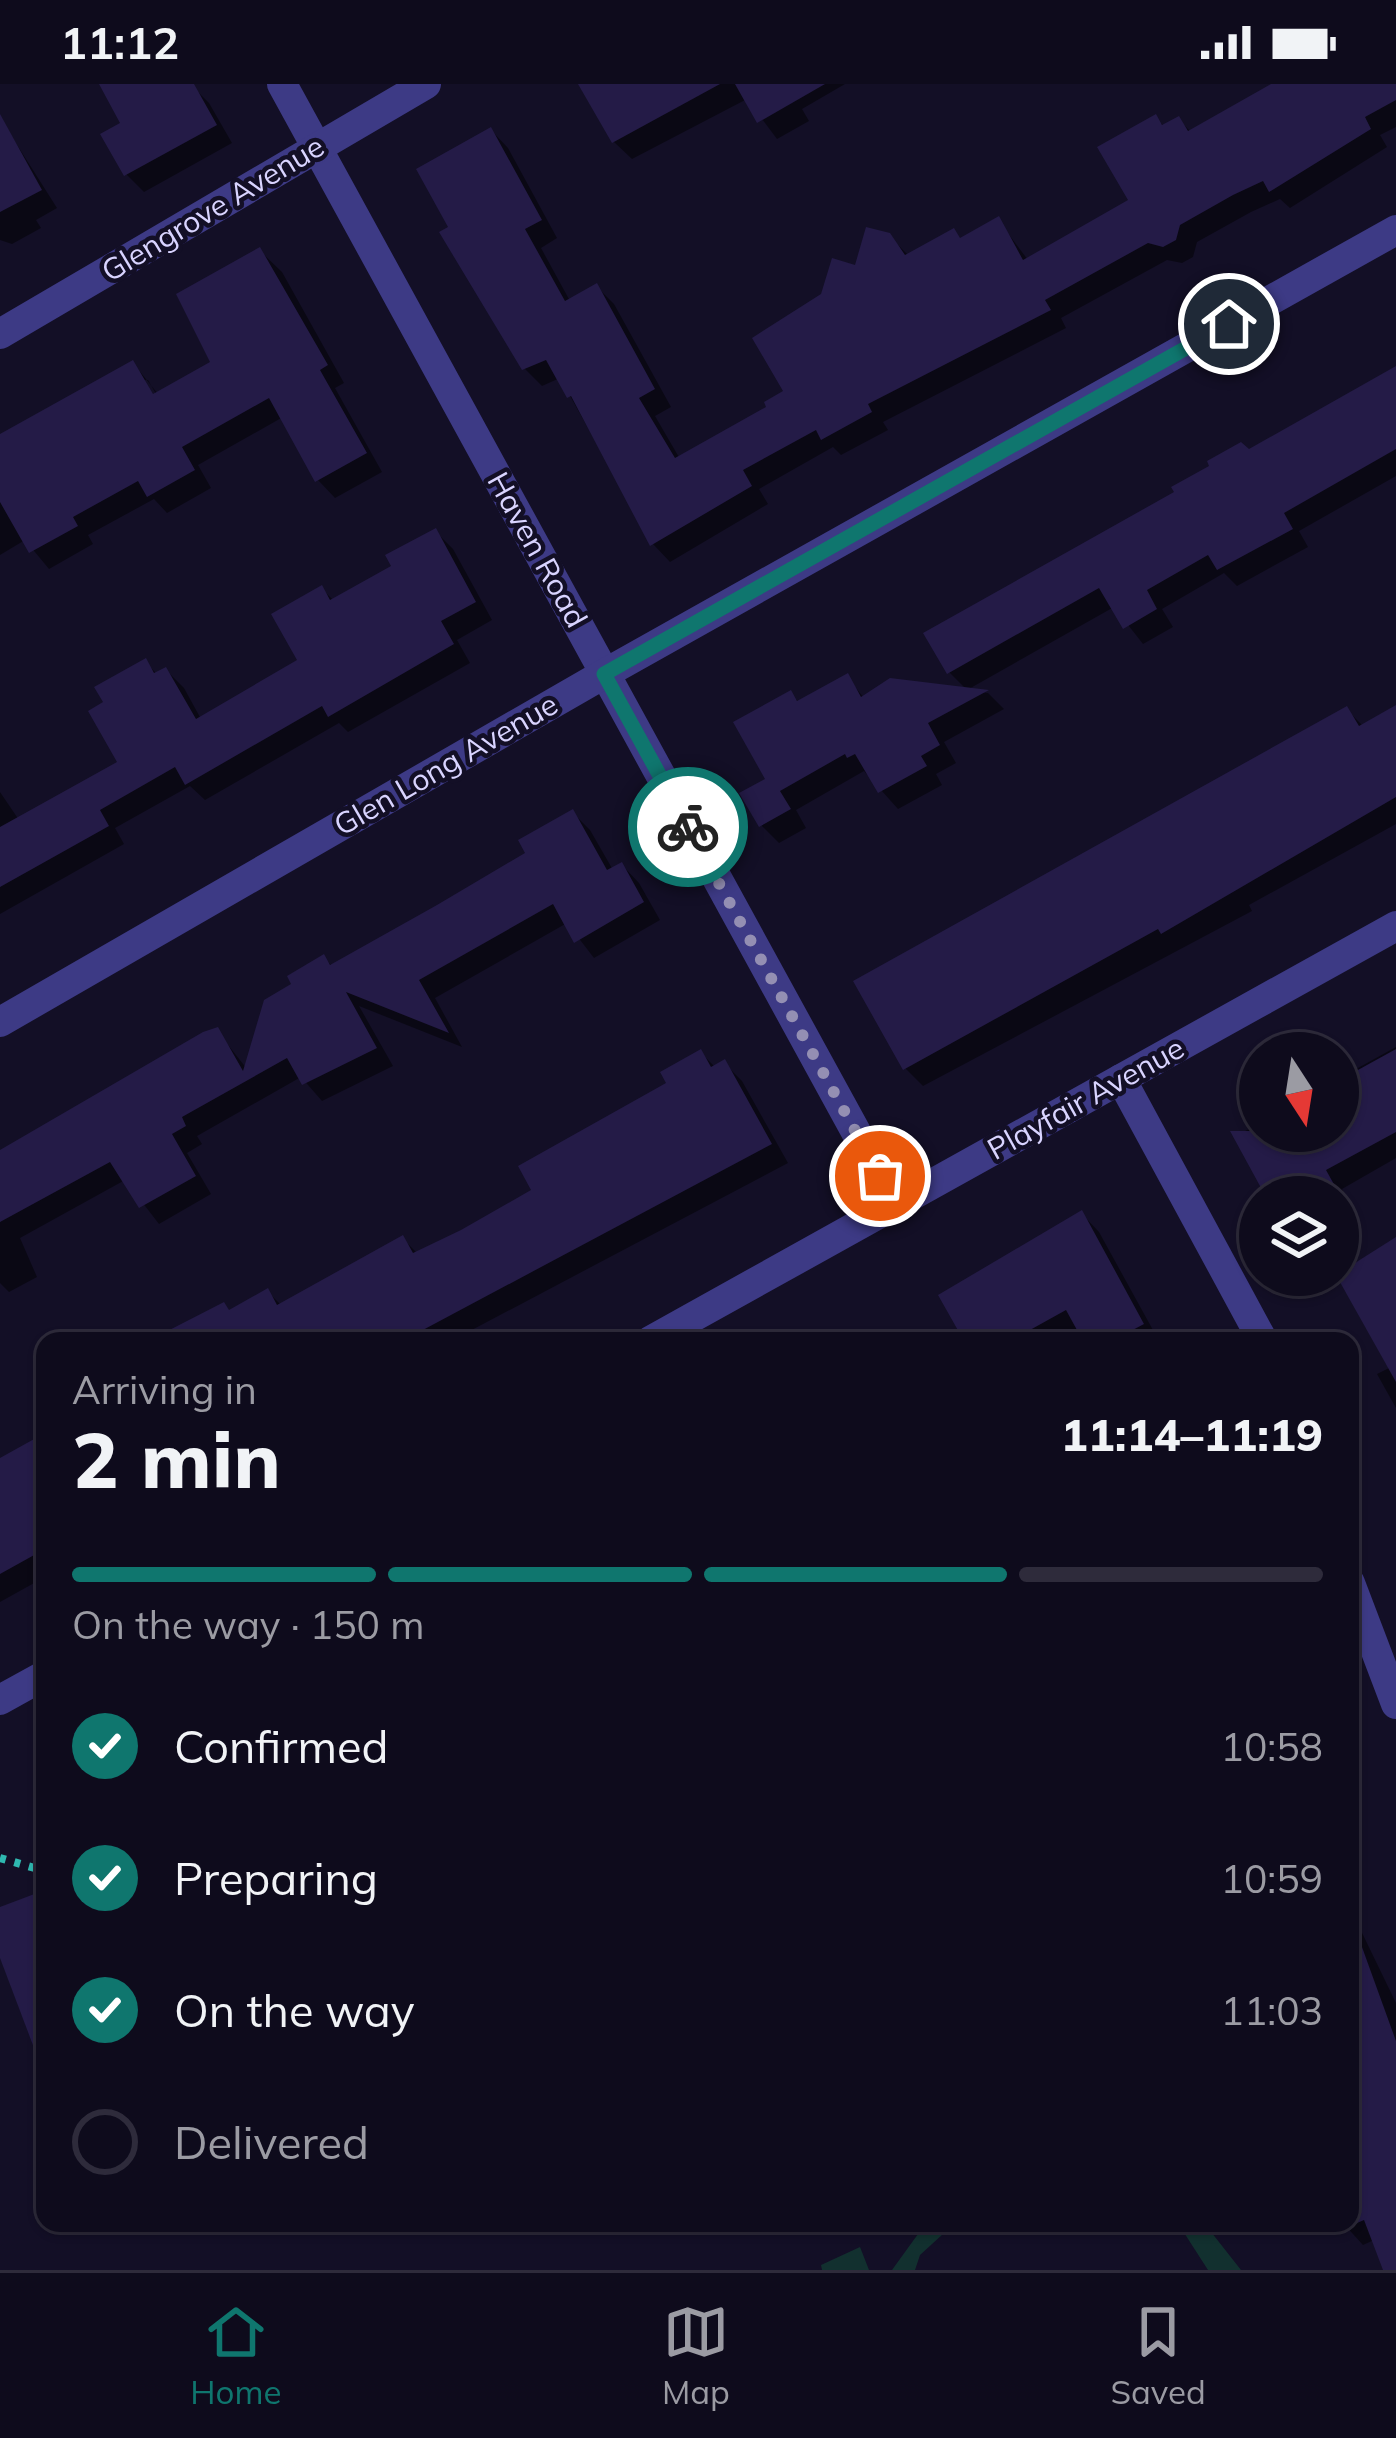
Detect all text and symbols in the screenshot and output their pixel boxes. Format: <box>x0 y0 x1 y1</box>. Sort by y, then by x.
text: 11:12 <box>60 14 179 70</box>
street label: Glengrove Avenue <box>94 127 331 290</box>
pin <box>1178 273 1280 375</box>
icon: home <box>1196 291 1262 357</box>
street label: Haven Road <box>480 465 596 634</box>
street label: Glen Long Avenue <box>327 685 564 844</box>
courier <box>628 767 748 887</box>
icon: bike <box>655 794 721 860</box>
street label: Playfair Avenue <box>981 1028 1190 1168</box>
north arrow <box>1239 1032 1359 1152</box>
map controls <box>1239 1032 1359 1296</box>
pin <box>829 1125 931 1227</box>
icon: bag <box>847 1143 913 1209</box>
button: layers <box>1239 1176 1359 1296</box>
text: Arriving in <box>72 1365 257 1414</box>
text: 11:14–11:19 <box>1061 1406 1323 1462</box>
text: 2 min <box>72 1410 281 1508</box>
text: On the way · 150 m <box>72 1600 424 1649</box>
icon: check <box>72 1713 138 1779</box>
text: Confirmed <box>174 1718 388 1774</box>
text: 10:58 <box>1221 1722 1323 1771</box>
icon: check <box>72 1845 138 1911</box>
text: Preparing <box>174 1850 378 1906</box>
text: 10:59 <box>1221 1854 1323 1903</box>
icon: check <box>72 1977 138 2043</box>
text: On the way <box>174 1982 415 2038</box>
text: 11:03 <box>1221 1986 1323 2035</box>
text: Delivered <box>174 2114 369 2170</box>
tab: Home <box>190 2299 281 2412</box>
tab: Map <box>662 2299 730 2412</box>
tab: Saved <box>1110 2299 1206 2412</box>

